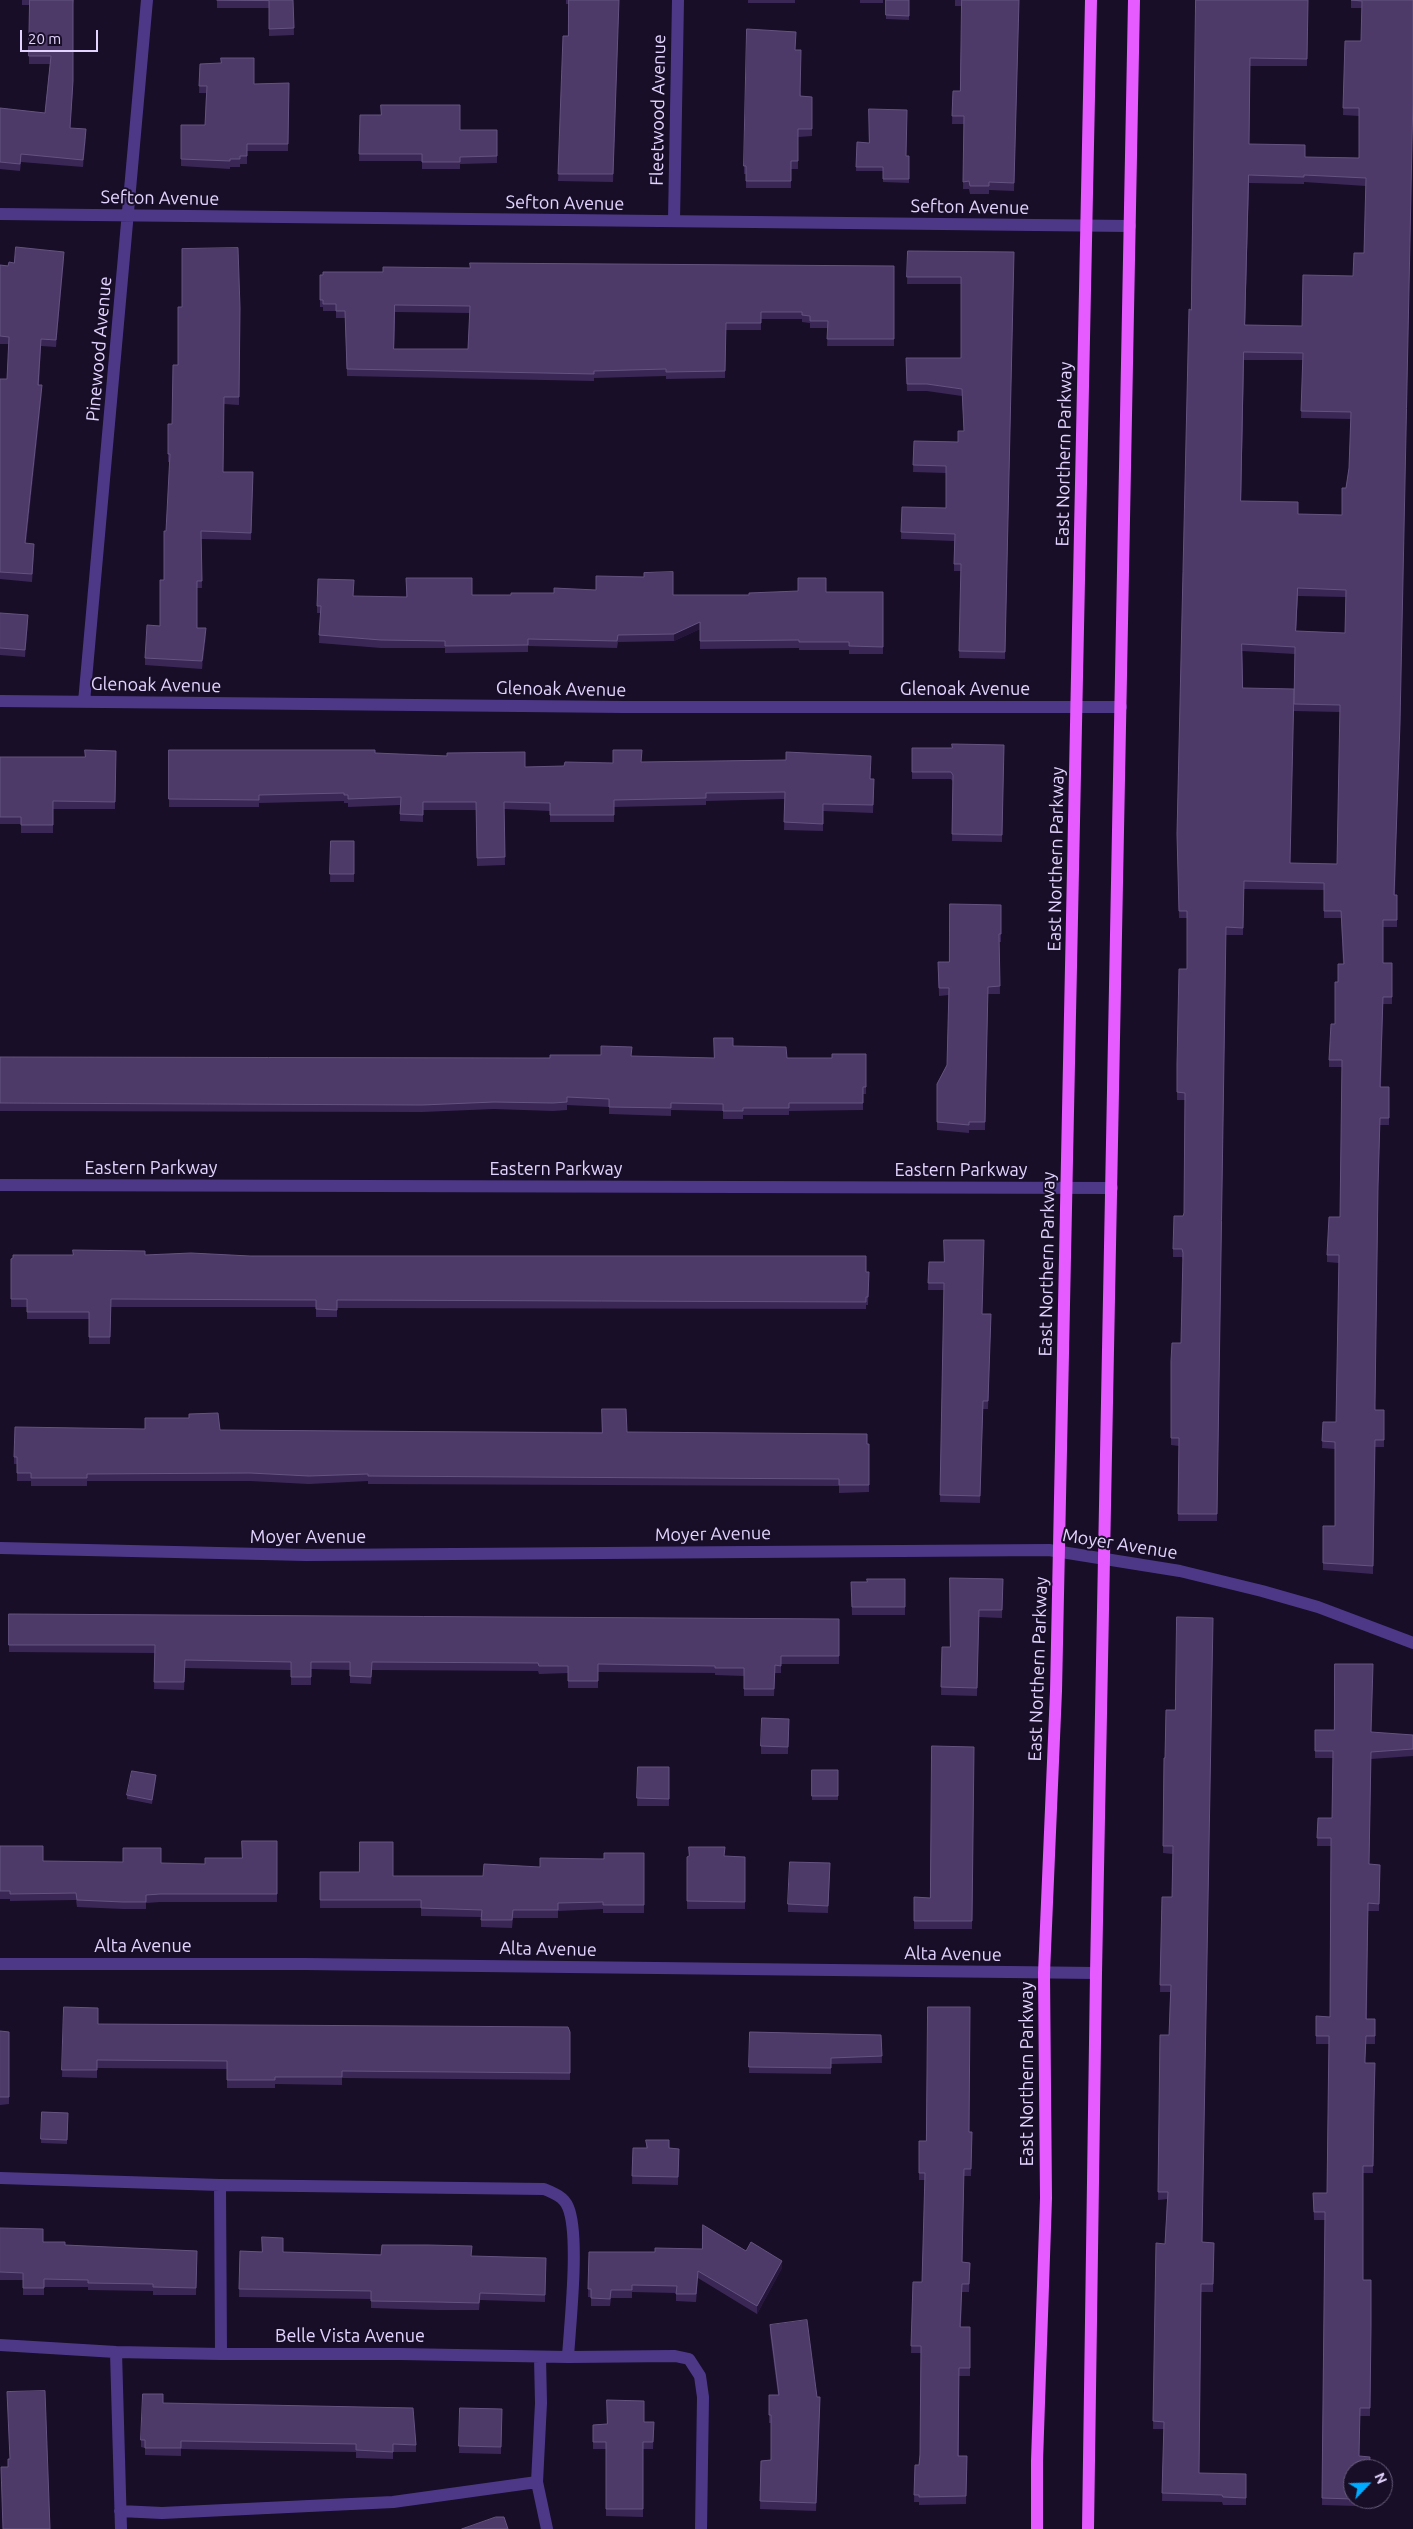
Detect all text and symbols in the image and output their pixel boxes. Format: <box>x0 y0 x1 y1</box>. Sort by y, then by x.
scale bar <box>22 20 100 52</box>
text: 20 m <box>28 30 61 47</box>
street label: Fleetwood Avenue <box>646 34 670 186</box>
street label: Sefton Avenue <box>100 186 220 210</box>
street label: Sefton Avenue <box>505 191 625 215</box>
street label: Sefton Avenue <box>910 195 1030 219</box>
street label: Pinewood Avenue <box>82 276 116 422</box>
street label: East Northern Parkway <box>1052 361 1076 547</box>
street label: Glenoak Avenue <box>91 673 221 697</box>
street label: Glenoak Avenue <box>496 677 626 701</box>
street label: Glenoak Avenue <box>900 678 1030 700</box>
street label: East Northern Parkway <box>1044 766 1068 952</box>
street label: Eastern Parkway <box>84 1157 218 1179</box>
street label: Eastern Parkway <box>489 1158 623 1180</box>
street label: Eastern Parkway <box>894 1159 1028 1181</box>
street label: East Northern Parkway <box>1035 1171 1059 1357</box>
street label: Moyer Avenue <box>655 1522 771 1546</box>
street label: Moyer Avenue <box>1061 1524 1179 1564</box>
street label: Moyer Avenue <box>250 1526 366 1548</box>
street label: East Northern Parkway <box>1024 1576 1052 1762</box>
street label: Alta Avenue <box>94 1935 192 1957</box>
street label: Alta Avenue <box>499 1937 597 1961</box>
street label: Alta Avenue <box>904 1942 1002 1966</box>
street label: East Northern Parkway <box>1016 1982 1038 2166</box>
street label: Belle Vista Avenue <box>275 2325 425 2347</box>
north arrow <box>1343 2459 1393 2509</box>
text: N <box>1371 2470 1390 2486</box>

